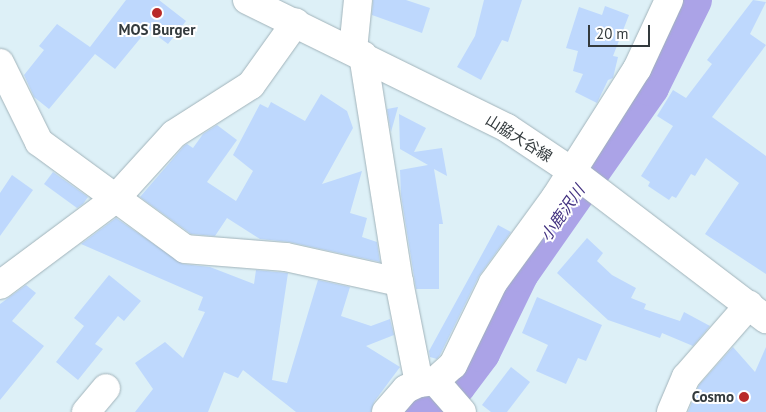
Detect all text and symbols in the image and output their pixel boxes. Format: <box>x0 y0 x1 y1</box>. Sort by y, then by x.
marker: MOS Burger <box>151 7 163 19</box>
scale bar <box>591 15 654 47</box>
place label: MOS Burger <box>119 21 195 39</box>
text: 20 m <box>596 24 629 43</box>
street label: 山脇大谷線 <box>482 110 556 166</box>
water label: 小鹿沢川 <box>536 181 588 245</box>
place label: Cosmo <box>692 388 734 406</box>
marker: Cosmo <box>738 391 750 403</box>

